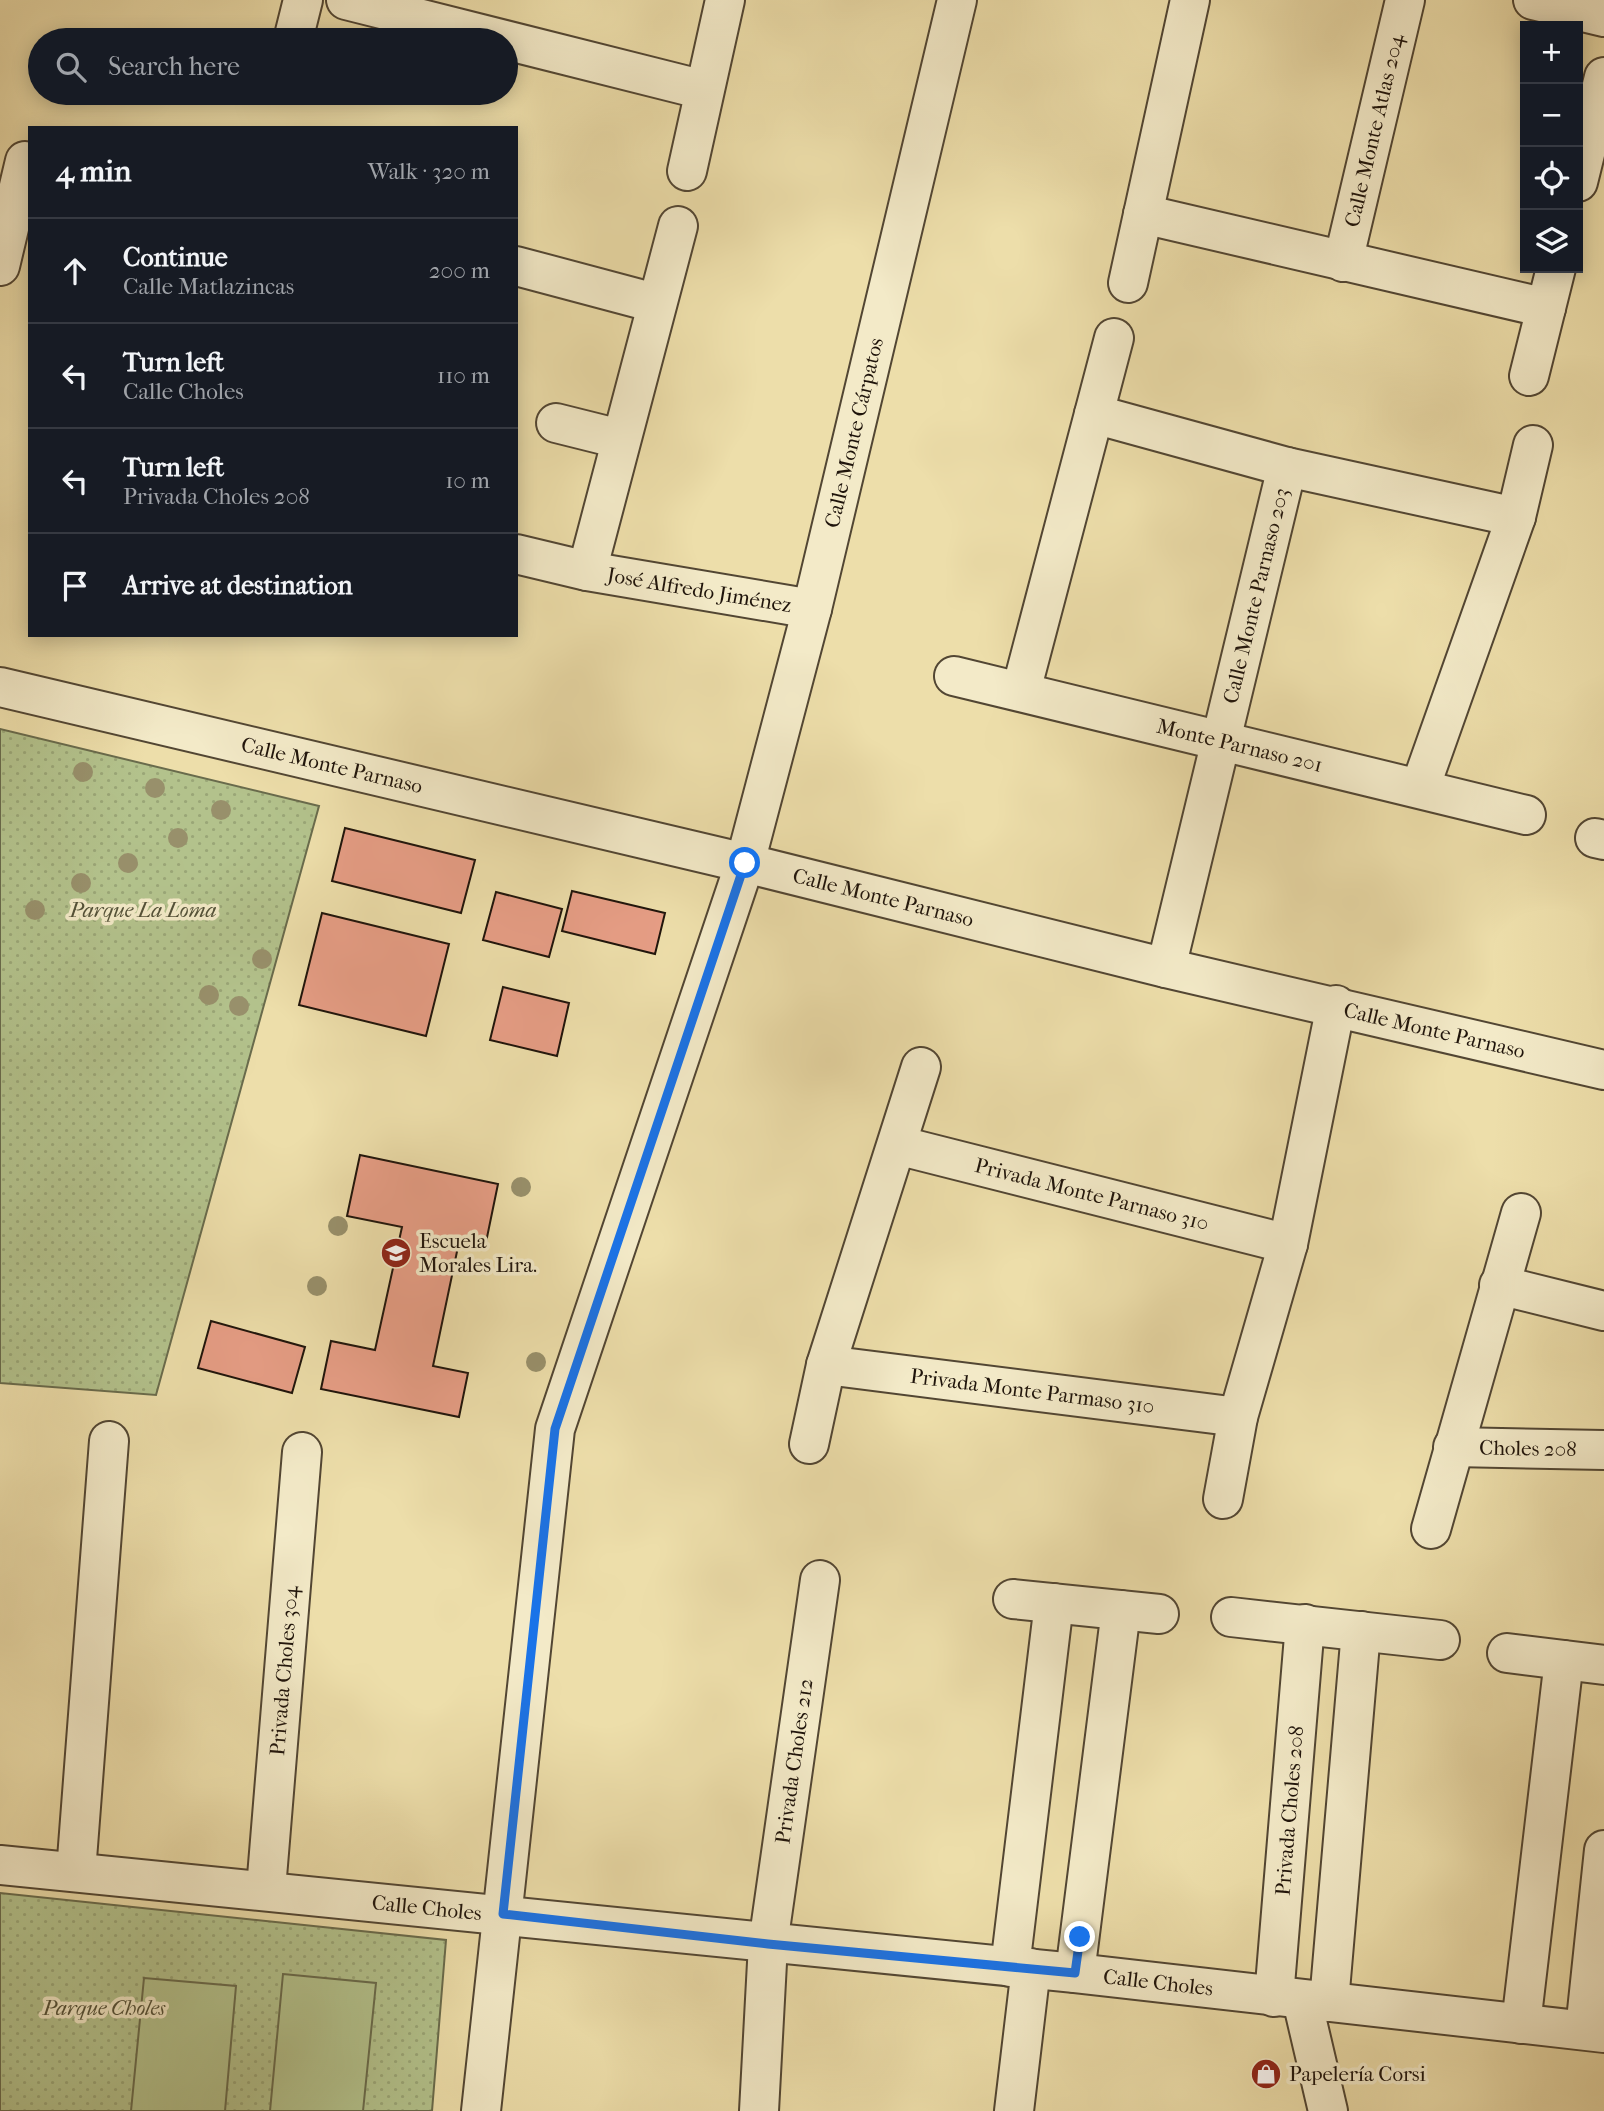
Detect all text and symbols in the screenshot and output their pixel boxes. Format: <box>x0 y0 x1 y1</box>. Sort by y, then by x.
map controls <box>1520 21 1583 273</box>
button: + <box>1520 21 1583 84</box>
search box <box>28 28 518 105</box>
street label: Calle Monte Atlas 204 <box>1340 31 1409 230</box>
icon: search <box>52 48 90 86</box>
text: Search here <box>108 51 240 82</box>
button: − <box>1520 84 1583 147</box>
button: locate <box>1520 147 1583 210</box>
text: 4 min <box>56 154 131 189</box>
text: Walk · 320 m <box>368 158 490 185</box>
button: layers <box>1520 210 1583 273</box>
text: Continue <box>123 242 228 273</box>
icon: ahead <box>56 252 94 290</box>
text: 200 m <box>429 257 490 284</box>
text: Calle Matlazincas <box>123 273 294 300</box>
street label: Calle Monte Cárpatos <box>820 335 888 530</box>
text: Turn left <box>123 347 224 378</box>
icon: left <box>56 357 94 395</box>
text: 110 m <box>437 362 490 389</box>
text: Calle Choles <box>123 378 244 405</box>
text: Turn left <box>123 452 224 483</box>
icon: left <box>56 462 94 500</box>
text: 10 m <box>445 467 490 494</box>
text: Privada Choles 208 <box>123 483 310 510</box>
street label: Calle Monte Parnaso 203 <box>1218 485 1294 706</box>
street label: José Alfredo Jiménez <box>604 562 793 617</box>
icon: arrive <box>56 567 94 605</box>
text: Arrive at destination <box>123 570 353 601</box>
street label: Monte Parnaso 201 <box>1154 714 1325 777</box>
street label: Calle Monte Parnaso <box>239 732 425 798</box>
route start <box>729 847 760 878</box>
street label: Calle Monte Parnaso <box>790 863 976 932</box>
park label: Parque La Loma <box>69 898 216 922</box>
street label: Calle Monte Parnaso <box>1341 998 1528 1063</box>
street label: Privada Monte Parnaso 310 <box>972 1153 1211 1236</box>
place label: Escuela Morales Lira. <box>419 1229 537 1277</box>
school or university icon: Escuela Morales Lira. <box>379 1236 413 1270</box>
street label: Privada Monte Parmaso 310 <box>909 1364 1156 1418</box>
street label: Choles 208 <box>1479 1436 1577 1461</box>
street label: Privada Choles 304 <box>265 1584 303 1757</box>
street label: Privada Choles 212 <box>770 1677 818 1845</box>
street label: Privada Choles 208 <box>1270 1725 1309 1897</box>
street label: Calle Choles <box>371 1890 483 1925</box>
route end <box>1064 1921 1095 1952</box>
street label: Calle Choles <box>1102 1964 1214 2001</box>
park label: Parque Choles <box>42 1996 166 2020</box>
shop icon: Papelería Corsi <box>1249 2057 1283 2091</box>
place label: Papelería Corsi <box>1289 2062 1426 2086</box>

